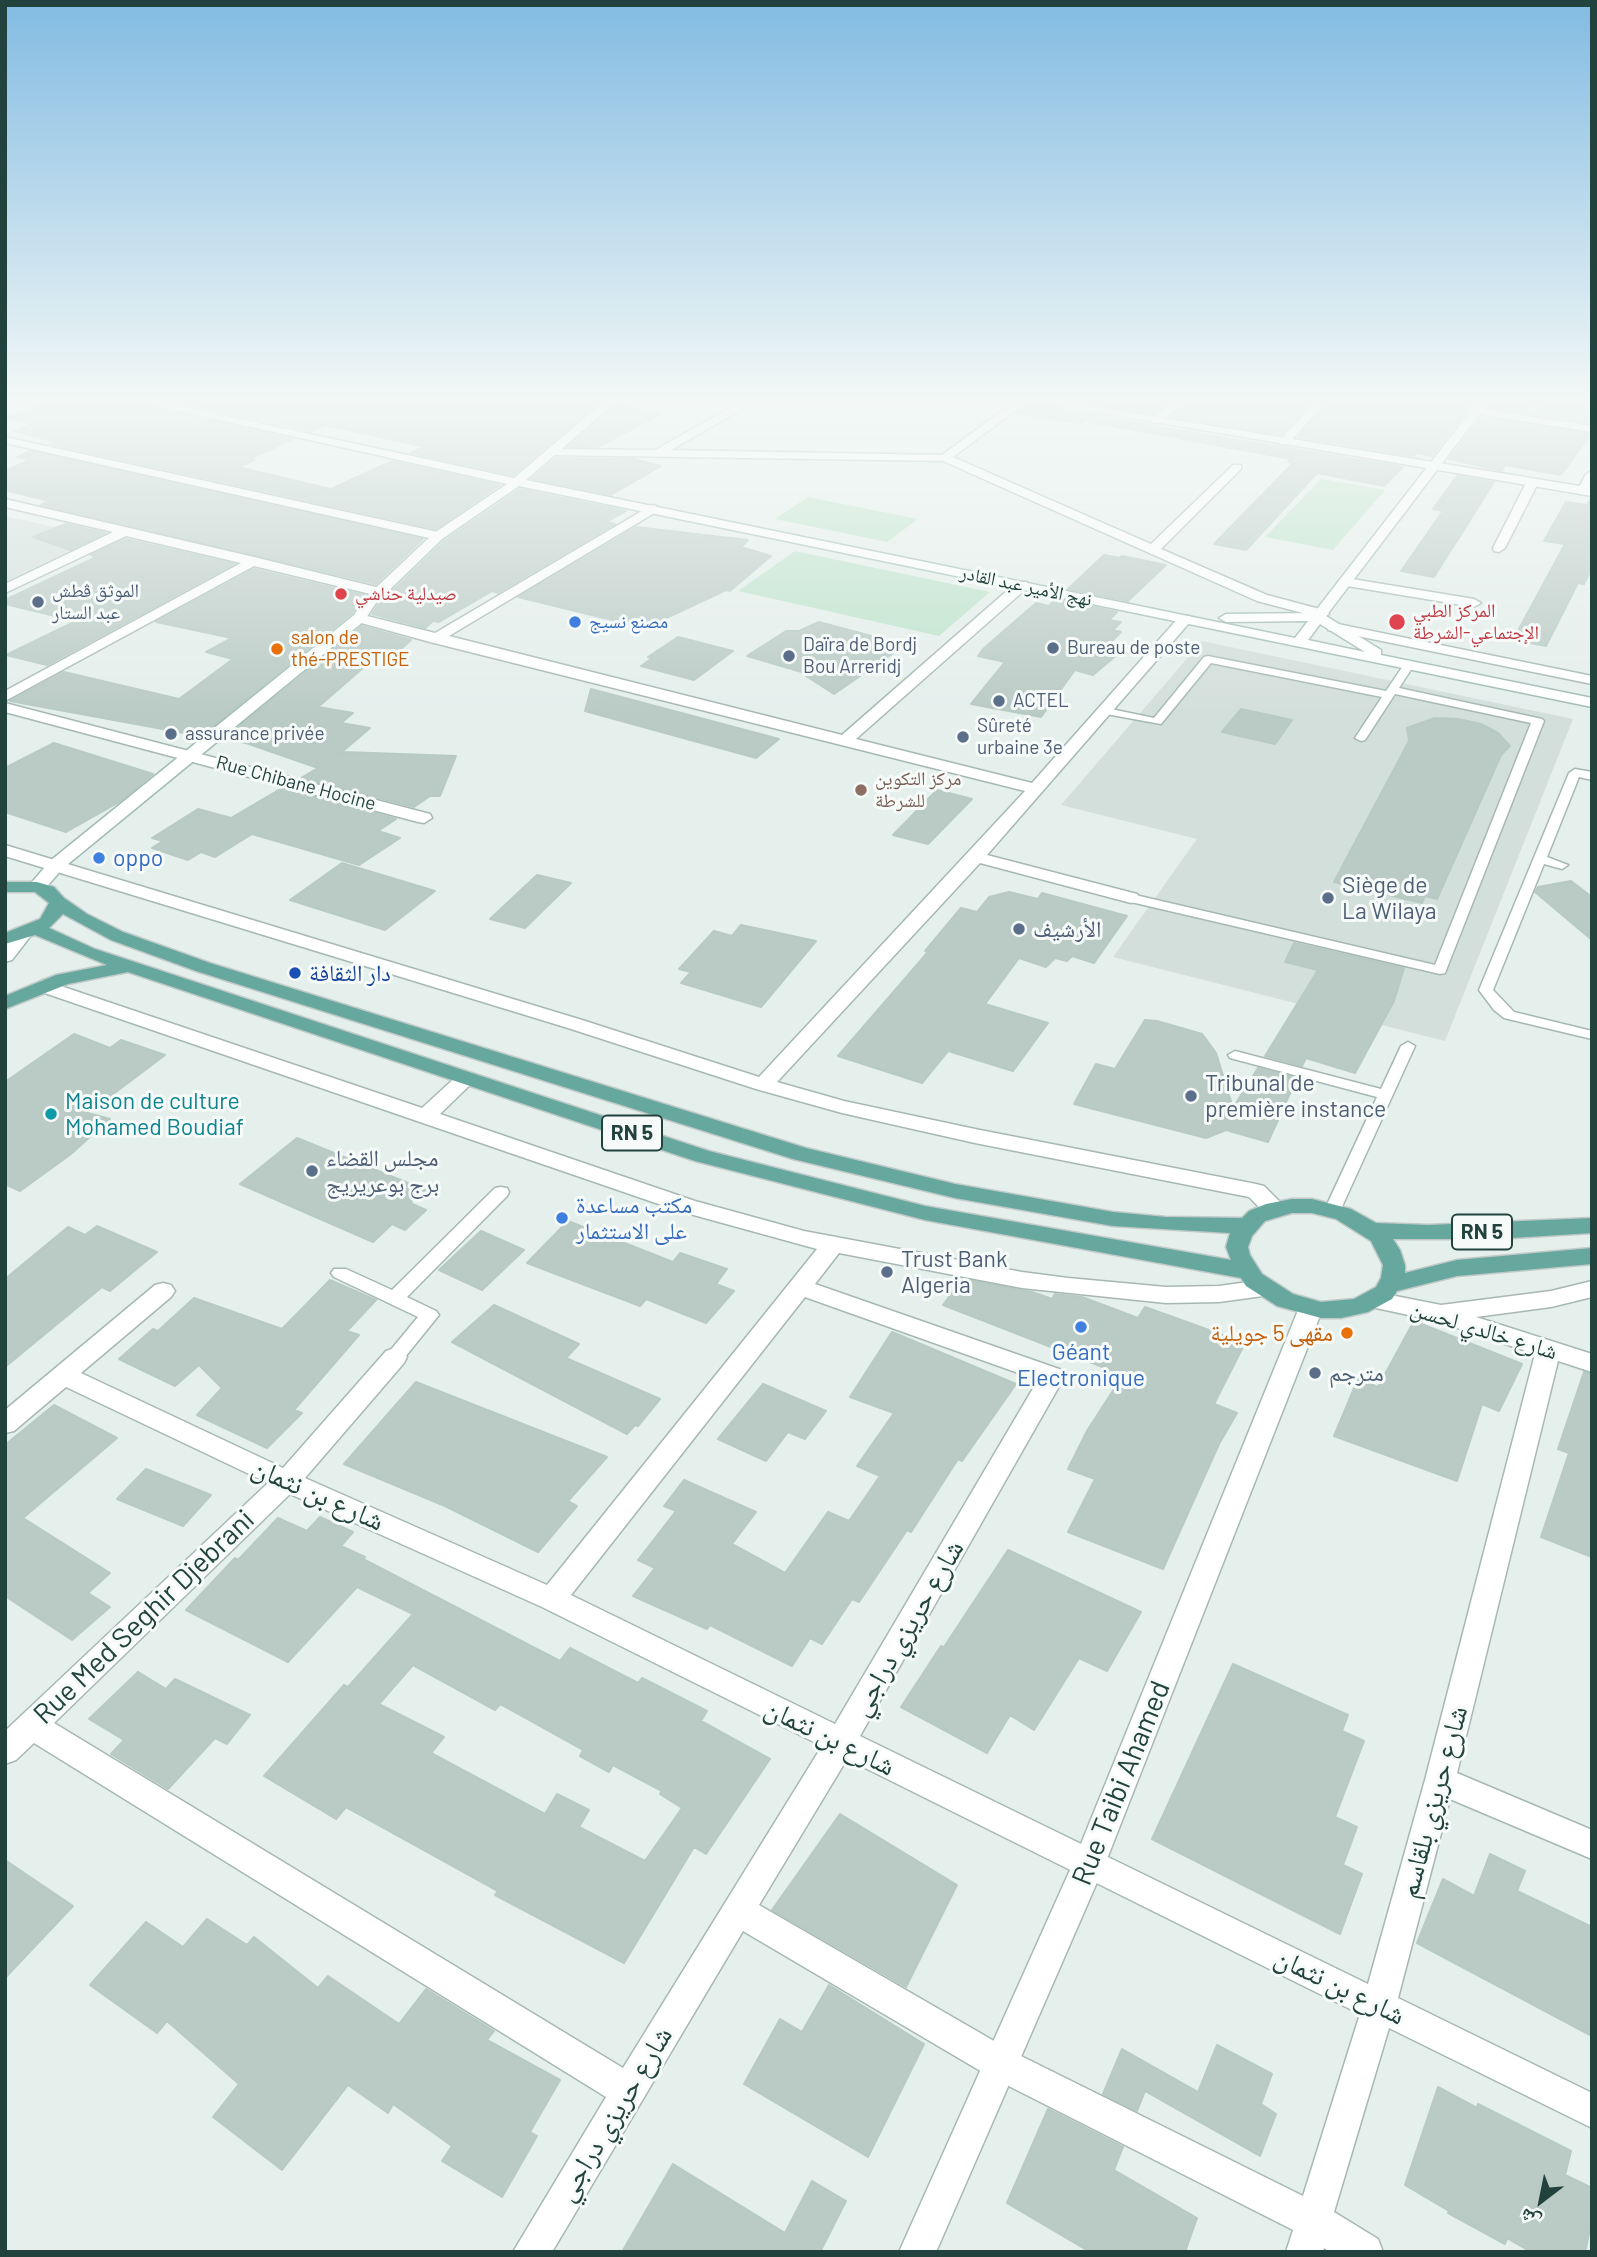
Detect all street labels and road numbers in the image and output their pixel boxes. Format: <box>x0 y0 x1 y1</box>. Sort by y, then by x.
street label: نهج الأمير عبد القادر <box>958 561 1094 611</box>
street label: Rue Chibane Hocine <box>214 751 378 815</box>
road number: RN 5 <box>602 1116 662 1150</box>
road number: RN 5 <box>1452 1214 1512 1250</box>
street label: شارع خالدي لحسن <box>1407 1295 1561 1365</box>
street label: شارع بن نثمان <box>247 1450 389 1538</box>
street label: Rue Med Seghir Djebrani <box>27 1503 261 1731</box>
street label: شارع حريزي دراجي <box>843 1534 971 1722</box>
street label: Rue Taibi Ahamed <box>1065 1676 1177 1890</box>
street label: شارع بن نثمان <box>759 1691 901 1783</box>
street label: شارع حريزي بلقاسم <box>1391 1702 1475 1902</box>
street label: شارع بن نثمان <box>1269 1940 1411 2032</box>
street label: شارع حريزي دراجي <box>549 2021 679 2207</box>

